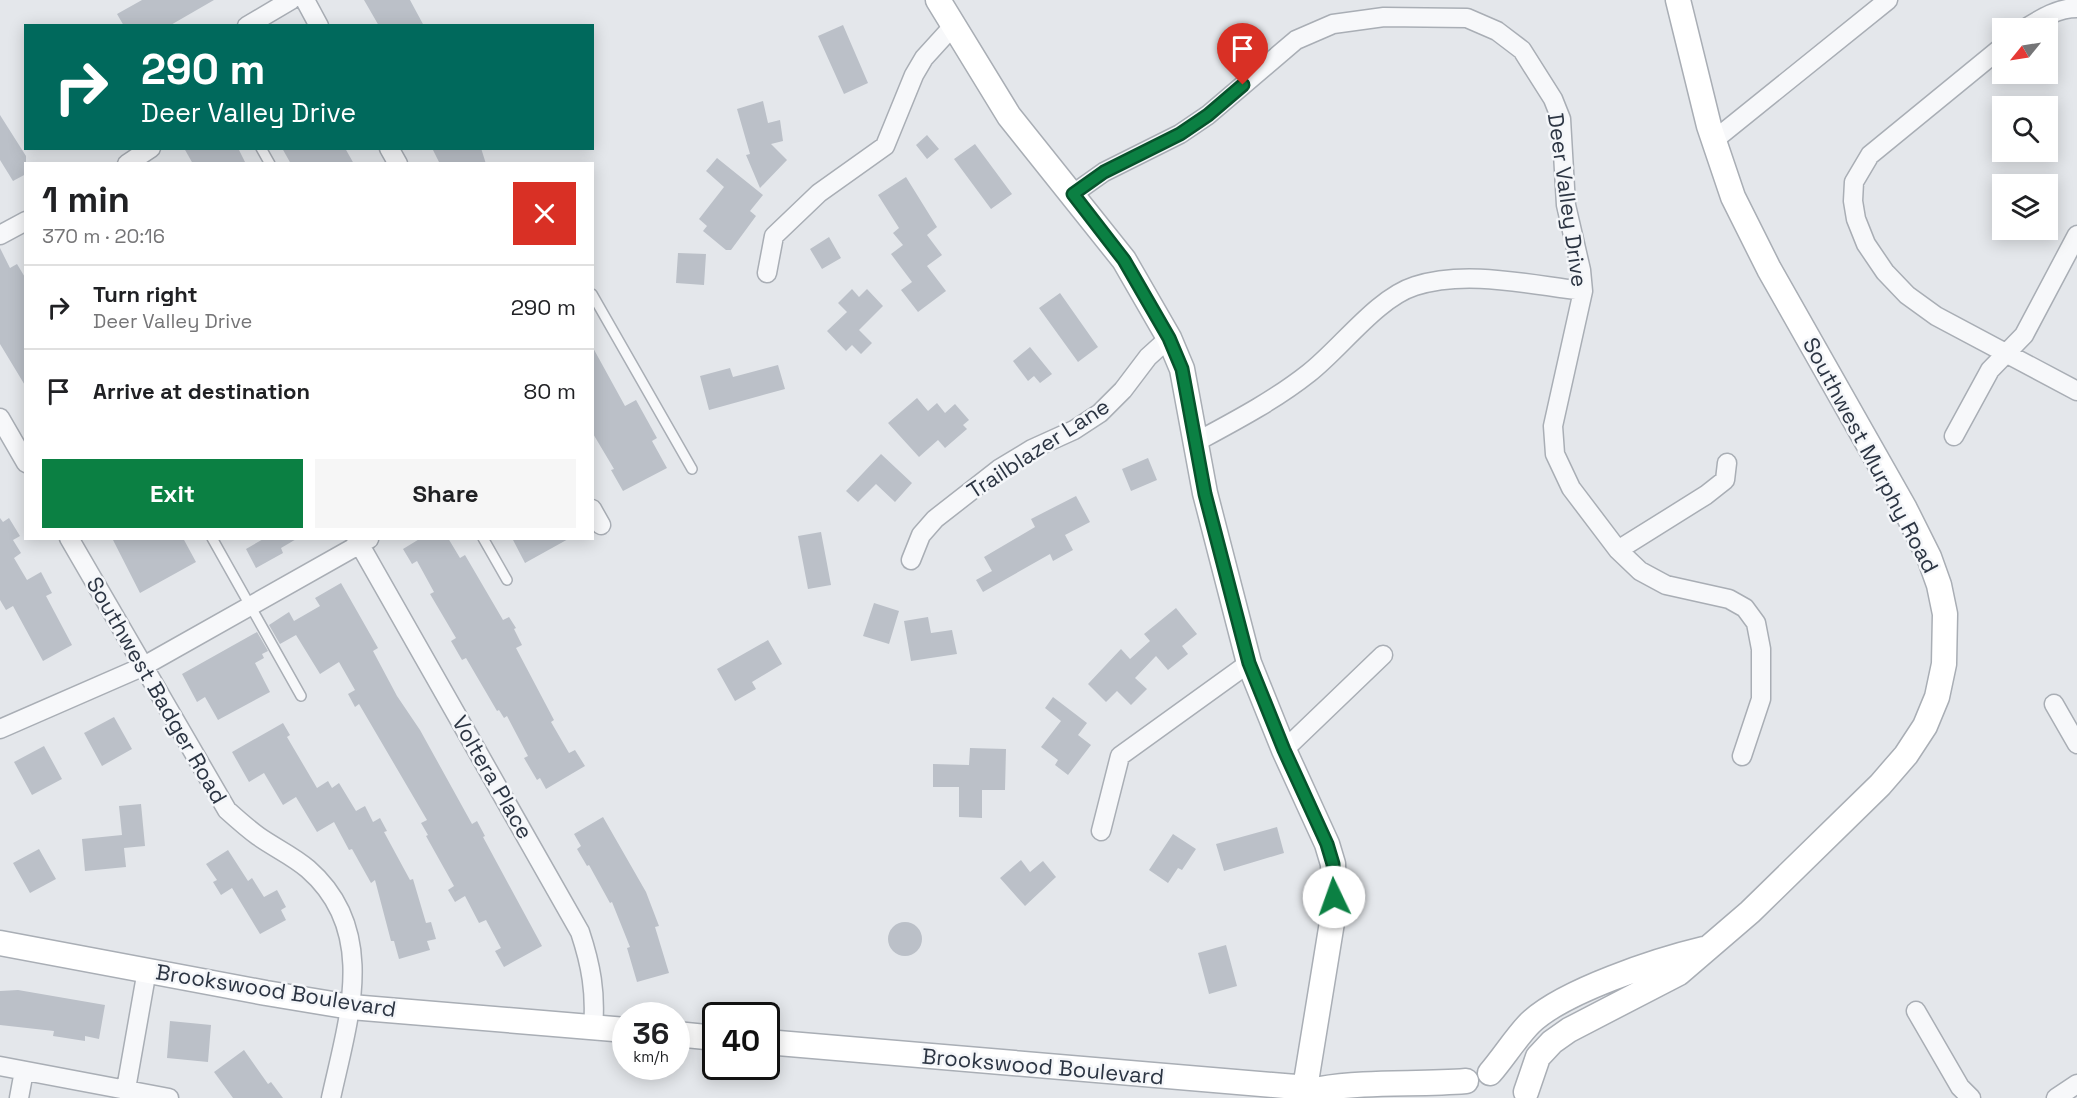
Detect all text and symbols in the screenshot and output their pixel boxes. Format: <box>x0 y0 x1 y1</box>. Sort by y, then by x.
north arrow <box>1992 18 2058 84</box>
map controls <box>1992 18 2058 240</box>
pin <box>1217 23 1268 85</box>
icon: arrive <box>1226 32 1259 65</box>
text: 290 m <box>141 43 266 96</box>
icon: right <box>42 48 120 126</box>
text: Deer Valley Drive <box>141 95 356 130</box>
button: search <box>1992 96 2058 162</box>
street label: Deer Valley Drive <box>1542 111 1594 289</box>
button: layers <box>1992 174 2058 240</box>
text: 1 min <box>42 177 130 223</box>
button: close <box>513 182 576 245</box>
text: 370 m · 20:16 <box>42 223 165 249</box>
text: Turn right <box>93 280 198 308</box>
icon: right <box>42 291 75 324</box>
text: 290 m <box>511 293 576 321</box>
text: Deer Valley Drive <box>93 308 252 334</box>
street label: Southwest Murphy Road <box>1797 332 1945 578</box>
icon: arrive <box>42 375 75 408</box>
text: Arrive at destination <box>93 377 310 405</box>
text: 80 m <box>524 377 576 405</box>
street label: Trailblazer Lane <box>962 392 1114 504</box>
button: Exit <box>42 459 303 528</box>
button: Share <box>315 459 576 528</box>
street label: Southwest Badger Road <box>80 571 234 809</box>
street label: Voltera Place <box>446 710 540 844</box>
position arrow <box>1302 865 1366 929</box>
street label: Brookswood Boulevard <box>154 957 398 1023</box>
speed limit sign: 40 <box>702 1002 780 1080</box>
text: 36 <box>633 1014 669 1053</box>
street label: Brookswood Boulevard <box>921 1041 1165 1091</box>
text: km/h <box>633 1047 669 1066</box>

